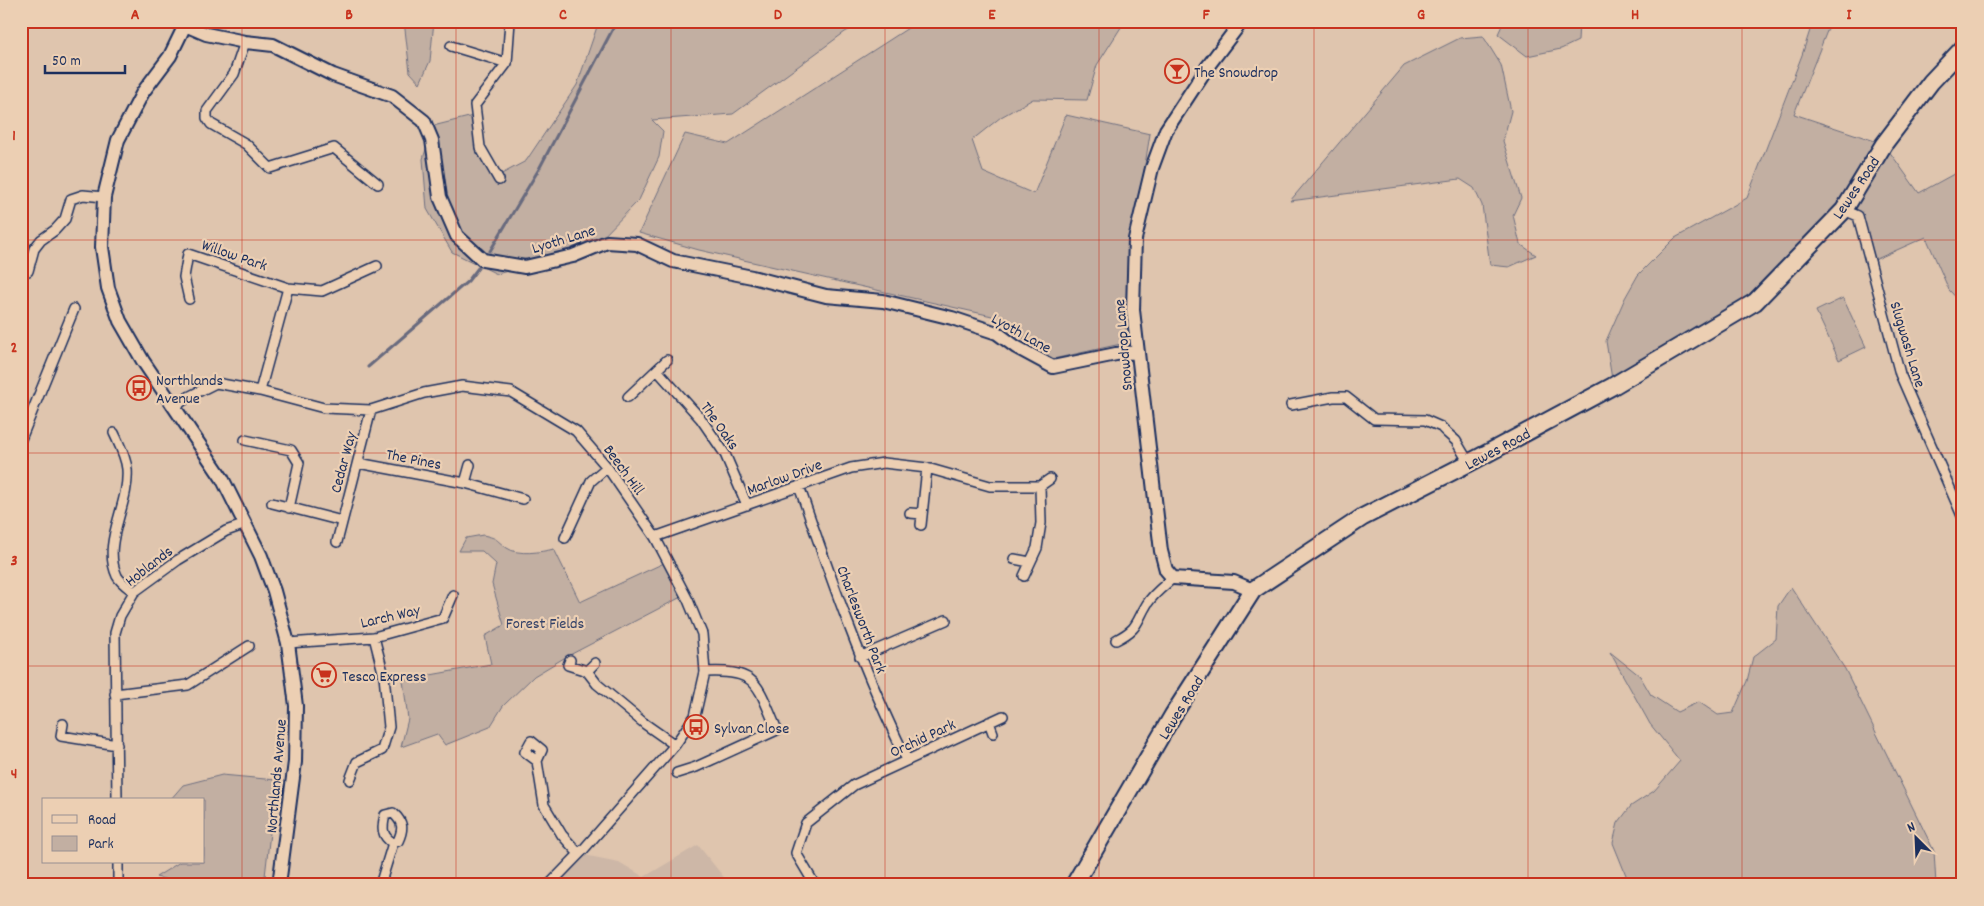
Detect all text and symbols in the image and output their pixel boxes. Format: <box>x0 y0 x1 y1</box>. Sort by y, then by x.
text: A <box>131 4 140 27</box>
text: B <box>345 4 353 27</box>
text: C <box>559 4 567 27</box>
text: D <box>774 4 783 27</box>
text: E <box>988 4 996 27</box>
text: F <box>1202 4 1210 27</box>
text: G <box>1417 4 1425 27</box>
text: H <box>1631 4 1639 27</box>
text: I <box>1847 4 1853 27</box>
scale bar <box>45 42 125 74</box>
text: 50 m <box>52 51 81 73</box>
bar icon: The Snowdrop <box>1164 58 1190 84</box>
place label: The Snowdrop <box>1194 62 1278 85</box>
text: 1 <box>12 125 16 148</box>
street label: Lewes Road <box>1828 152 1887 224</box>
street label: Lyoth Lane <box>529 220 598 261</box>
street label: Willow Park <box>198 234 270 278</box>
street label: Snowdrop Lane <box>1109 298 1140 392</box>
street label: Slugwash Lane <box>1883 299 1931 391</box>
street label: Lyoth Lane <box>987 308 1055 360</box>
text: 2 <box>11 337 18 360</box>
place label: Northlands Avenue <box>156 370 223 411</box>
bus stop icon: Northlands Avenue <box>126 375 152 401</box>
street label: The Oaks <box>694 398 744 456</box>
street label: Lewes Road <box>1461 423 1535 477</box>
street label: Cedar Way <box>325 429 364 496</box>
street label: Beech Hill <box>597 440 649 501</box>
street label: The Pines <box>384 444 443 477</box>
street label: Marlow Drive <box>744 454 826 503</box>
street label: Hoblands <box>121 541 179 593</box>
text: 3 <box>10 550 18 573</box>
street label: Charlesworth Park <box>830 563 892 677</box>
street label: Larch Way <box>358 599 423 635</box>
park label: Forest Fields <box>506 613 585 636</box>
supermarket icon: Tesco Express <box>311 662 337 688</box>
place label: Tesco Express <box>342 666 427 689</box>
street label: Lewes Road <box>1153 672 1211 745</box>
bus stop icon: Sylvan Close <box>683 714 709 740</box>
street label: Orchid Park <box>886 714 960 765</box>
street label: Northlands Avenue <box>261 718 294 834</box>
place label: Sylvan Close <box>714 718 789 741</box>
text: 4 <box>11 763 17 786</box>
legend <box>42 798 205 864</box>
text: Road <box>88 810 116 832</box>
north arrow <box>1892 814 1942 864</box>
text: N <box>1904 817 1919 838</box>
text: Park <box>88 834 114 856</box>

